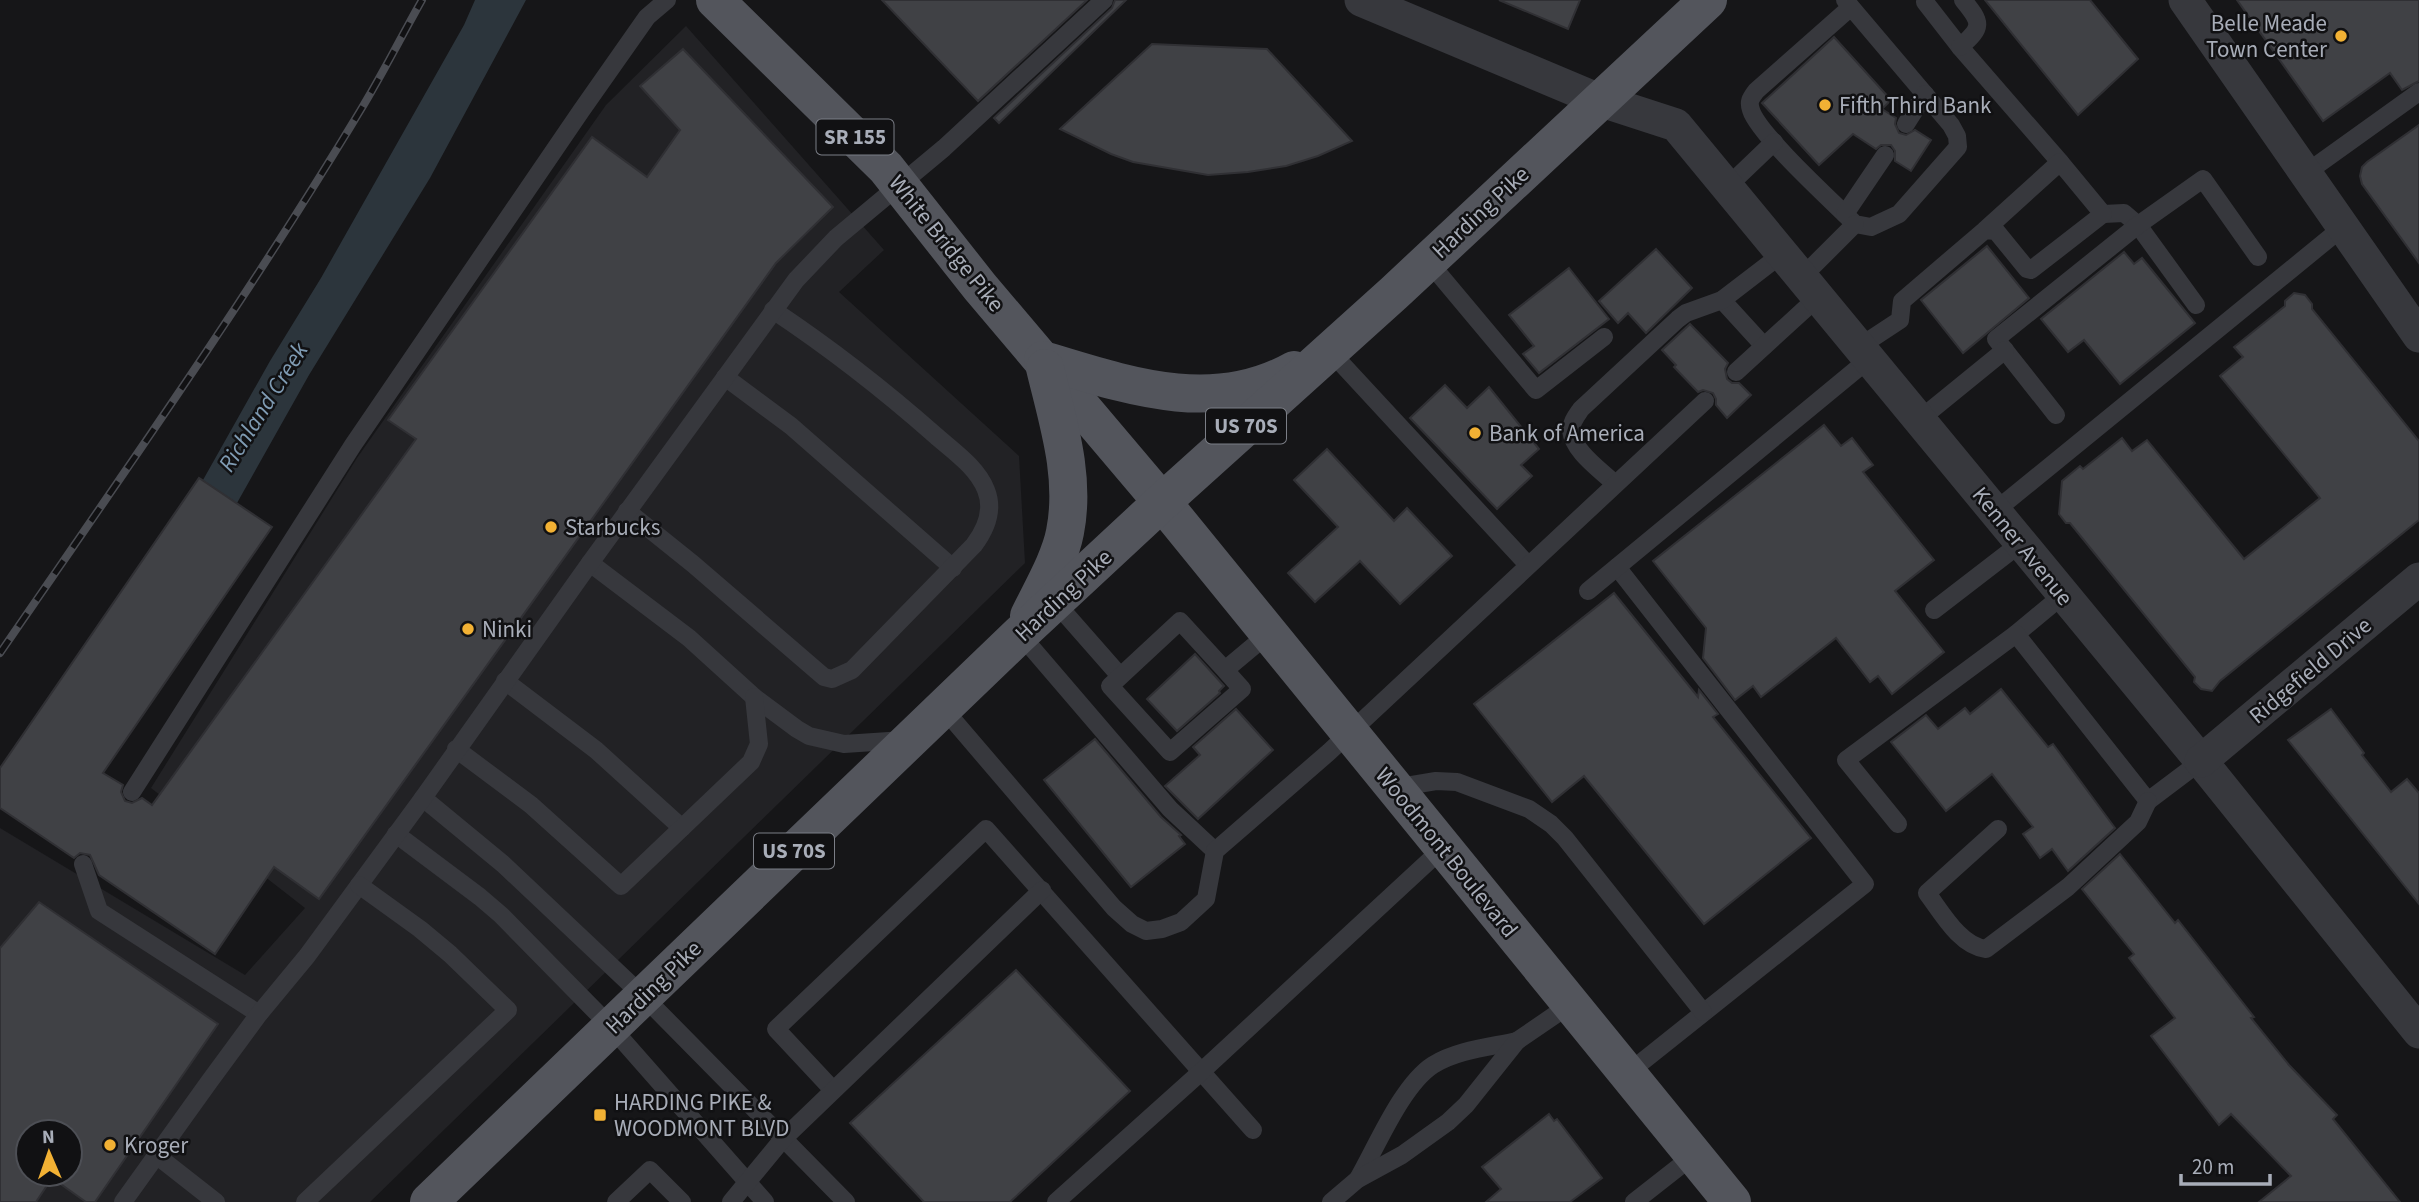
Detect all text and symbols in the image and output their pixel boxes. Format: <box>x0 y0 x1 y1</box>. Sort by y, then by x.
place label: Belle Meade Town Center <box>2206 7 2328 66</box>
marker: Belle Meade Town Center <box>2333 28 2349 44</box>
place label: Fifth Third Bank <box>1839 89 1992 122</box>
marker: Fifth Third Bank <box>1817 97 1833 113</box>
road number: SR 155 <box>816 120 894 154</box>
street label: Harding Pike <box>1424 158 1536 266</box>
street label: White Bridge Pike <box>881 168 1012 319</box>
water label: Richland Creek <box>210 335 317 479</box>
road number: US 70S <box>1206 408 1286 444</box>
place label: Bank of America <box>1489 417 1645 450</box>
marker: Bank of America <box>1467 425 1483 441</box>
street label: Kenner Avenue <box>1964 480 2081 613</box>
place label: Starbucks <box>565 511 660 544</box>
marker: Starbucks <box>543 519 559 535</box>
street label: Harding Pike <box>1007 541 1119 649</box>
street label: Ridgefield Drive <box>2242 609 2379 732</box>
place label: Ninki <box>482 613 532 646</box>
marker: Ninki <box>460 621 476 637</box>
street label: Woodmont Boulevard <box>1368 760 1526 945</box>
road number: US 70S <box>754 834 834 868</box>
street label: Harding Pike <box>598 933 709 1042</box>
place label: HARDING PIKE & WOODMONT BLVD <box>614 1086 789 1145</box>
marker: HARDING PIKE & WOODMONT BLVD <box>592 1107 608 1123</box>
north arrow <box>14 1118 84 1188</box>
text: N <box>42 1124 55 1151</box>
place label: Kroger <box>124 1129 189 1162</box>
marker: Kroger <box>102 1137 118 1153</box>
scale bar <box>2181 1142 2270 1186</box>
text: 20 m <box>2192 1152 2234 1182</box>

